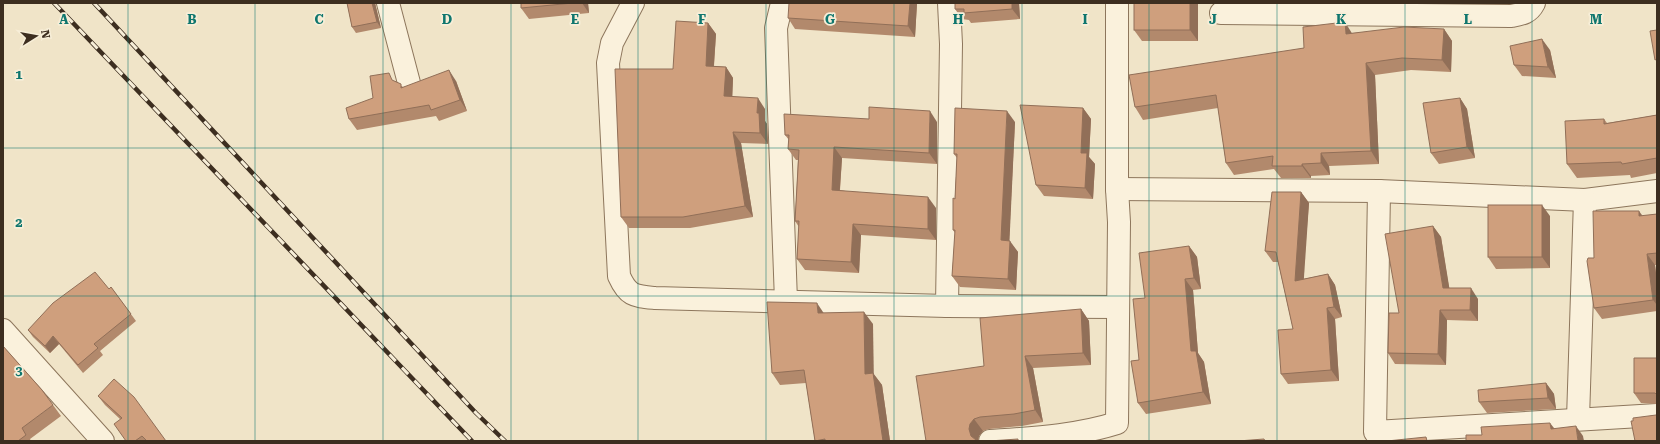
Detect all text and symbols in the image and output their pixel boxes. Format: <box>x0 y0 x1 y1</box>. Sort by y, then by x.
text: A <box>59 12 69 27</box>
text: B <box>187 12 197 27</box>
text: C <box>314 12 324 27</box>
text: D <box>442 12 452 27</box>
text: E <box>571 12 579 27</box>
text: F <box>698 12 706 27</box>
text: G <box>825 12 835 27</box>
text: H <box>953 12 964 27</box>
text: I <box>1082 12 1088 27</box>
text: J <box>1209 12 1217 27</box>
text: K <box>1336 12 1347 27</box>
text: L <box>1464 12 1472 27</box>
text: M <box>1590 12 1603 27</box>
north arrow <box>16 16 56 56</box>
text: N <box>38 29 53 40</box>
text: 1 <box>15 67 23 82</box>
text: 2 <box>15 215 23 230</box>
text: 3 <box>15 363 23 378</box>

